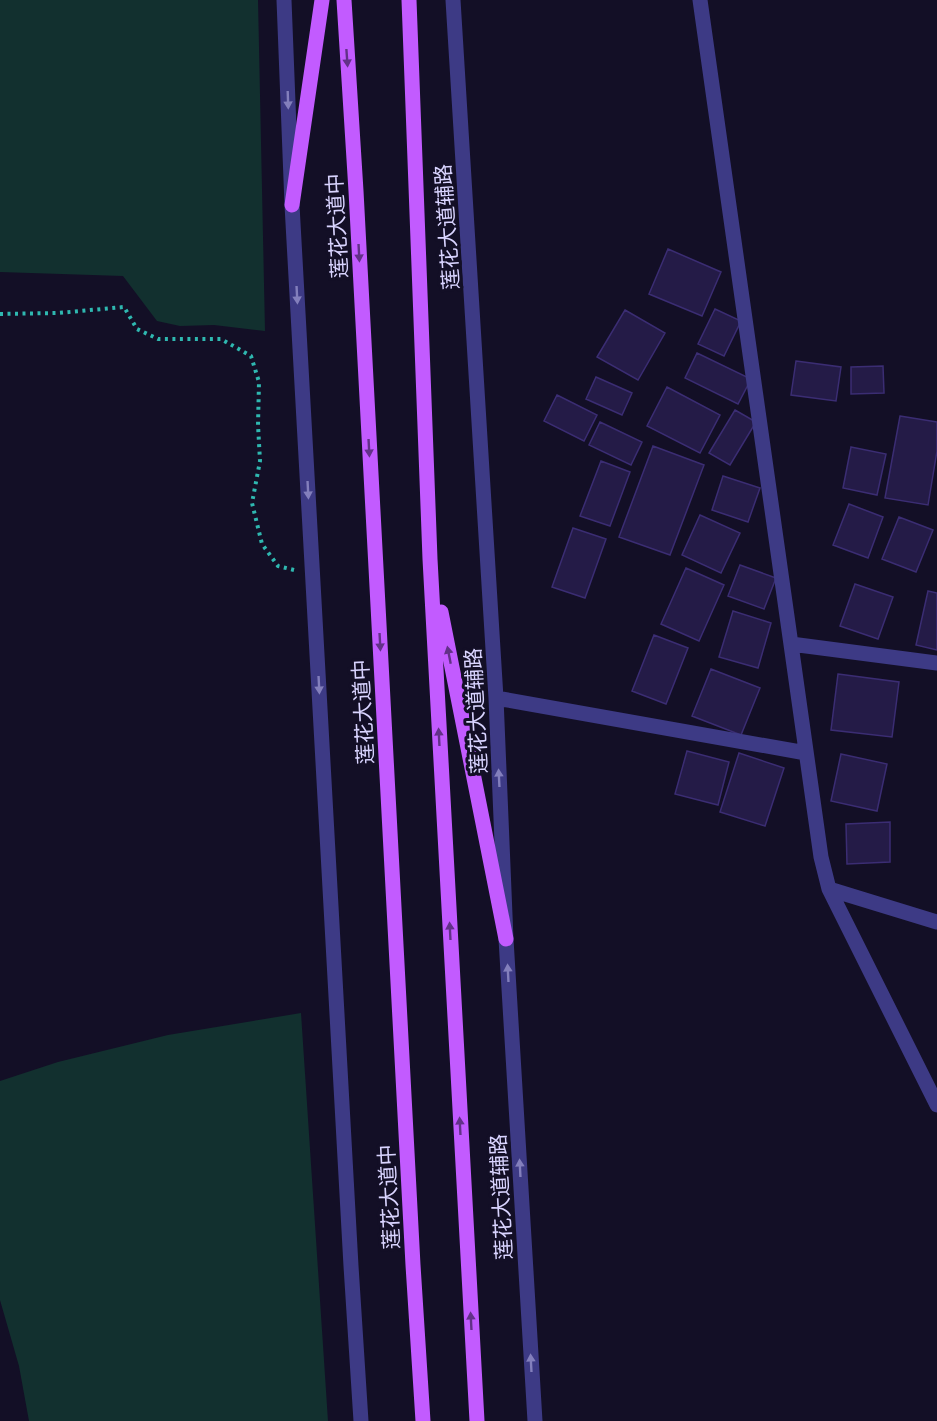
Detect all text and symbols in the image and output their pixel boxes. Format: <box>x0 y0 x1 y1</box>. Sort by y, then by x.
one-way arrow <box>343 49 352 68</box>
one-way arrow <box>283 91 292 110</box>
street label: 莲花大道辅路 <box>429 163 463 291</box>
street label: 莲花大道中 <box>321 173 351 279</box>
one-way arrow <box>354 244 364 263</box>
one-way arrow <box>292 286 301 305</box>
one-way arrow <box>365 438 374 457</box>
one-way arrow <box>303 480 312 499</box>
one-way arrow <box>375 633 384 652</box>
one-way arrow <box>444 645 453 664</box>
street label: 莲花大道辅路 <box>459 647 491 775</box>
street label: 莲花大道中 <box>347 659 377 765</box>
one-way arrow <box>314 675 323 694</box>
one-way arrow <box>435 727 444 746</box>
one-way arrow <box>495 769 504 788</box>
one-way arrow <box>445 922 455 941</box>
one-way arrow <box>504 964 513 983</box>
one-way arrow <box>456 1116 465 1135</box>
street label: 莲花大道辅路 <box>484 1133 516 1261</box>
street label: 莲花大道中 <box>373 1144 403 1250</box>
one-way arrow <box>515 1158 524 1177</box>
one-way arrow <box>467 1311 476 1330</box>
one-way arrow <box>527 1353 536 1372</box>

